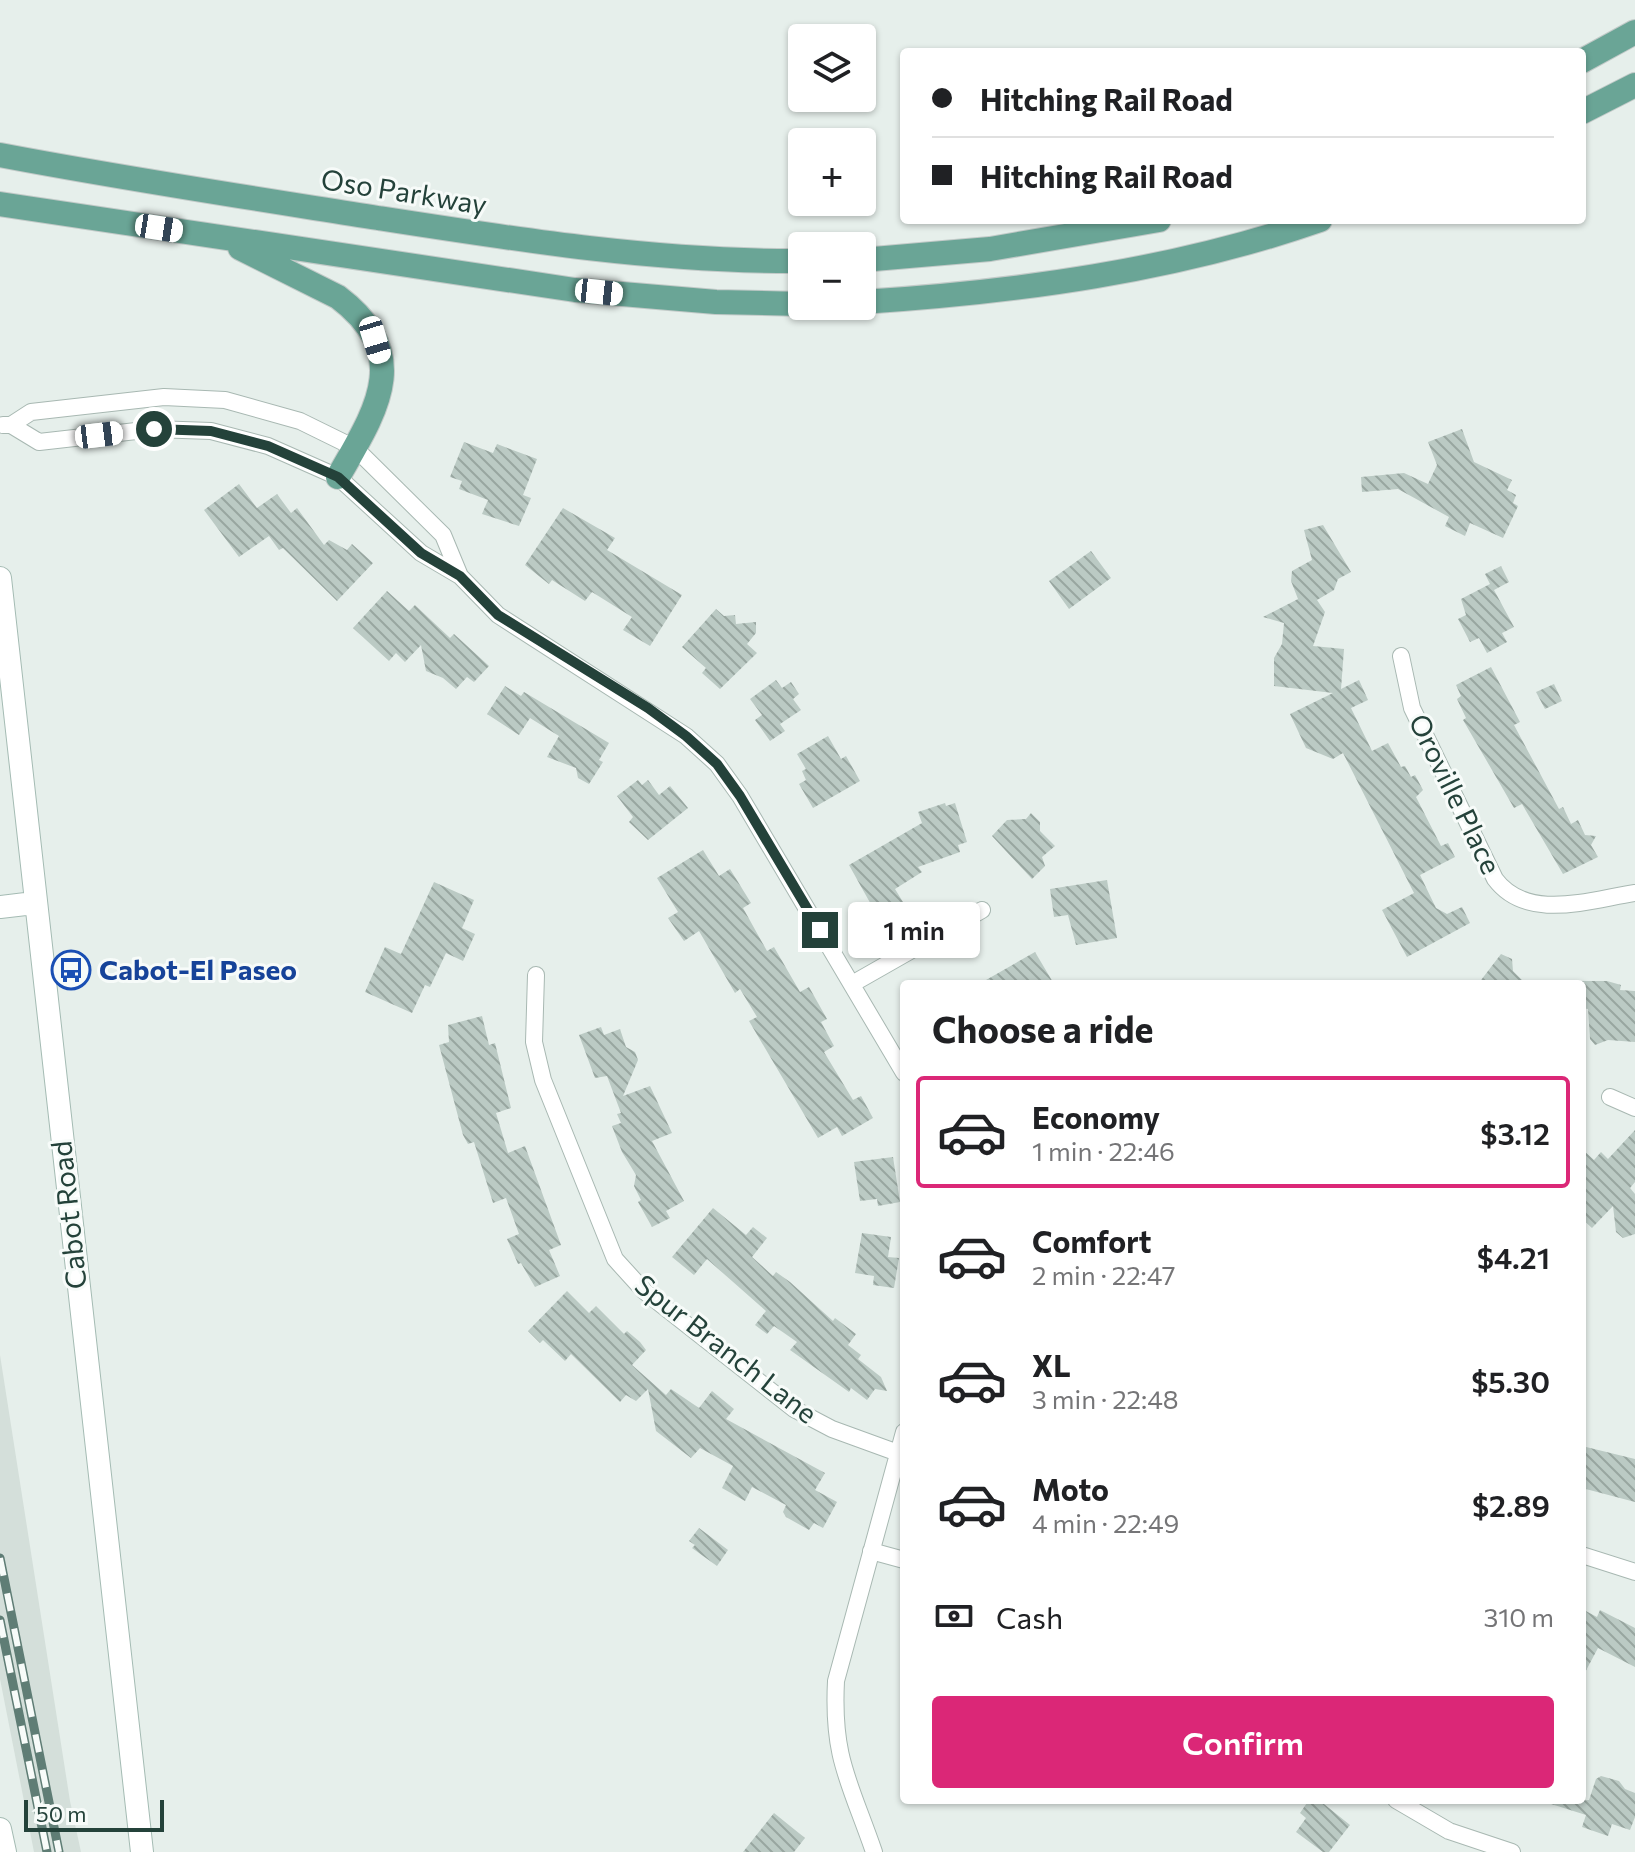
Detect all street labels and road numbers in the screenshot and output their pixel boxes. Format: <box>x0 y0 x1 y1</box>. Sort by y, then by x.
street label: Oso Parkway <box>319 161 489 221</box>
street label: Oroville Place <box>1403 708 1509 879</box>
street label: Cabot Road <box>43 1139 93 1291</box>
street label: Spur Branch Lane <box>629 1267 824 1430</box>

